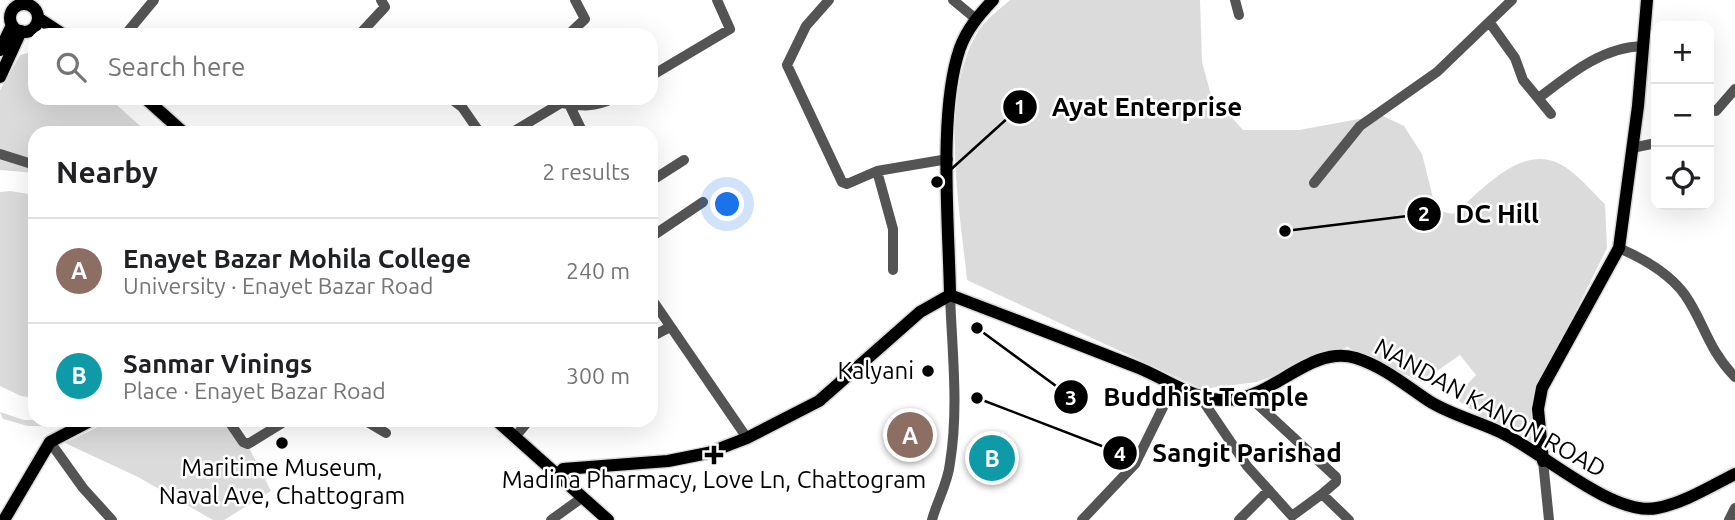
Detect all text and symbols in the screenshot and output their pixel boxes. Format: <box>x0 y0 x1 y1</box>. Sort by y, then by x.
map controls <box>1651 21 1714 210</box>
button: + <box>1651 21 1714 84</box>
search box <box>28 28 658 105</box>
icon: search <box>52 48 90 86</box>
text: Search here <box>108 52 245 81</box>
callout: Ayat Enterprise <box>1003 83 1256 130</box>
button: − <box>1651 84 1714 147</box>
text: Ayat Enterprise <box>1052 92 1242 121</box>
text: 1 <box>1014 94 1026 118</box>
button: locate <box>1651 147 1714 210</box>
text: Nearby <box>56 155 158 189</box>
text: 2 results <box>542 159 630 184</box>
your location <box>710 187 744 221</box>
callout: DC Hill <box>1406 190 1553 237</box>
text: DC Hill <box>1455 199 1539 228</box>
text: 2 <box>1418 201 1430 225</box>
text: Enayet Bazar Mohila College <box>123 244 471 273</box>
text: A <box>71 258 87 283</box>
text: 240 m <box>566 258 630 283</box>
text: University · Enayet Bazar Road <box>123 273 434 298</box>
street label: NANDAN KANON ROAD <box>1370 333 1611 482</box>
text: Sanmar Vinings <box>123 349 312 378</box>
place label: Kalyani <box>837 357 914 384</box>
text: B <box>71 363 87 388</box>
text: 300 m <box>566 363 630 388</box>
marker: Kalyani <box>920 363 936 379</box>
callout: Buddhist Temple <box>1054 374 1322 421</box>
text: Place · Enayet Bazar Road <box>123 378 386 403</box>
text: Buddhist Temple <box>1103 382 1309 411</box>
text: 3 <box>1065 385 1077 409</box>
pin: A <box>887 409 933 461</box>
callout: Sangit Parishad <box>1103 430 1355 477</box>
pin: B <box>969 432 1015 484</box>
marker: Maritime Museum, Naval Ave, Chattogram <box>274 435 290 451</box>
text: Sangit Parishad <box>1152 438 1342 467</box>
text: 4 <box>1114 441 1126 465</box>
marker: Madina Pharmacy, Love Ln, Chattogram <box>706 447 722 463</box>
place label: Maritime Museum, Naval Ave, Chattogram <box>159 454 405 509</box>
place label: Madina Pharmacy, Love Ln, Chattogram <box>502 466 926 493</box>

